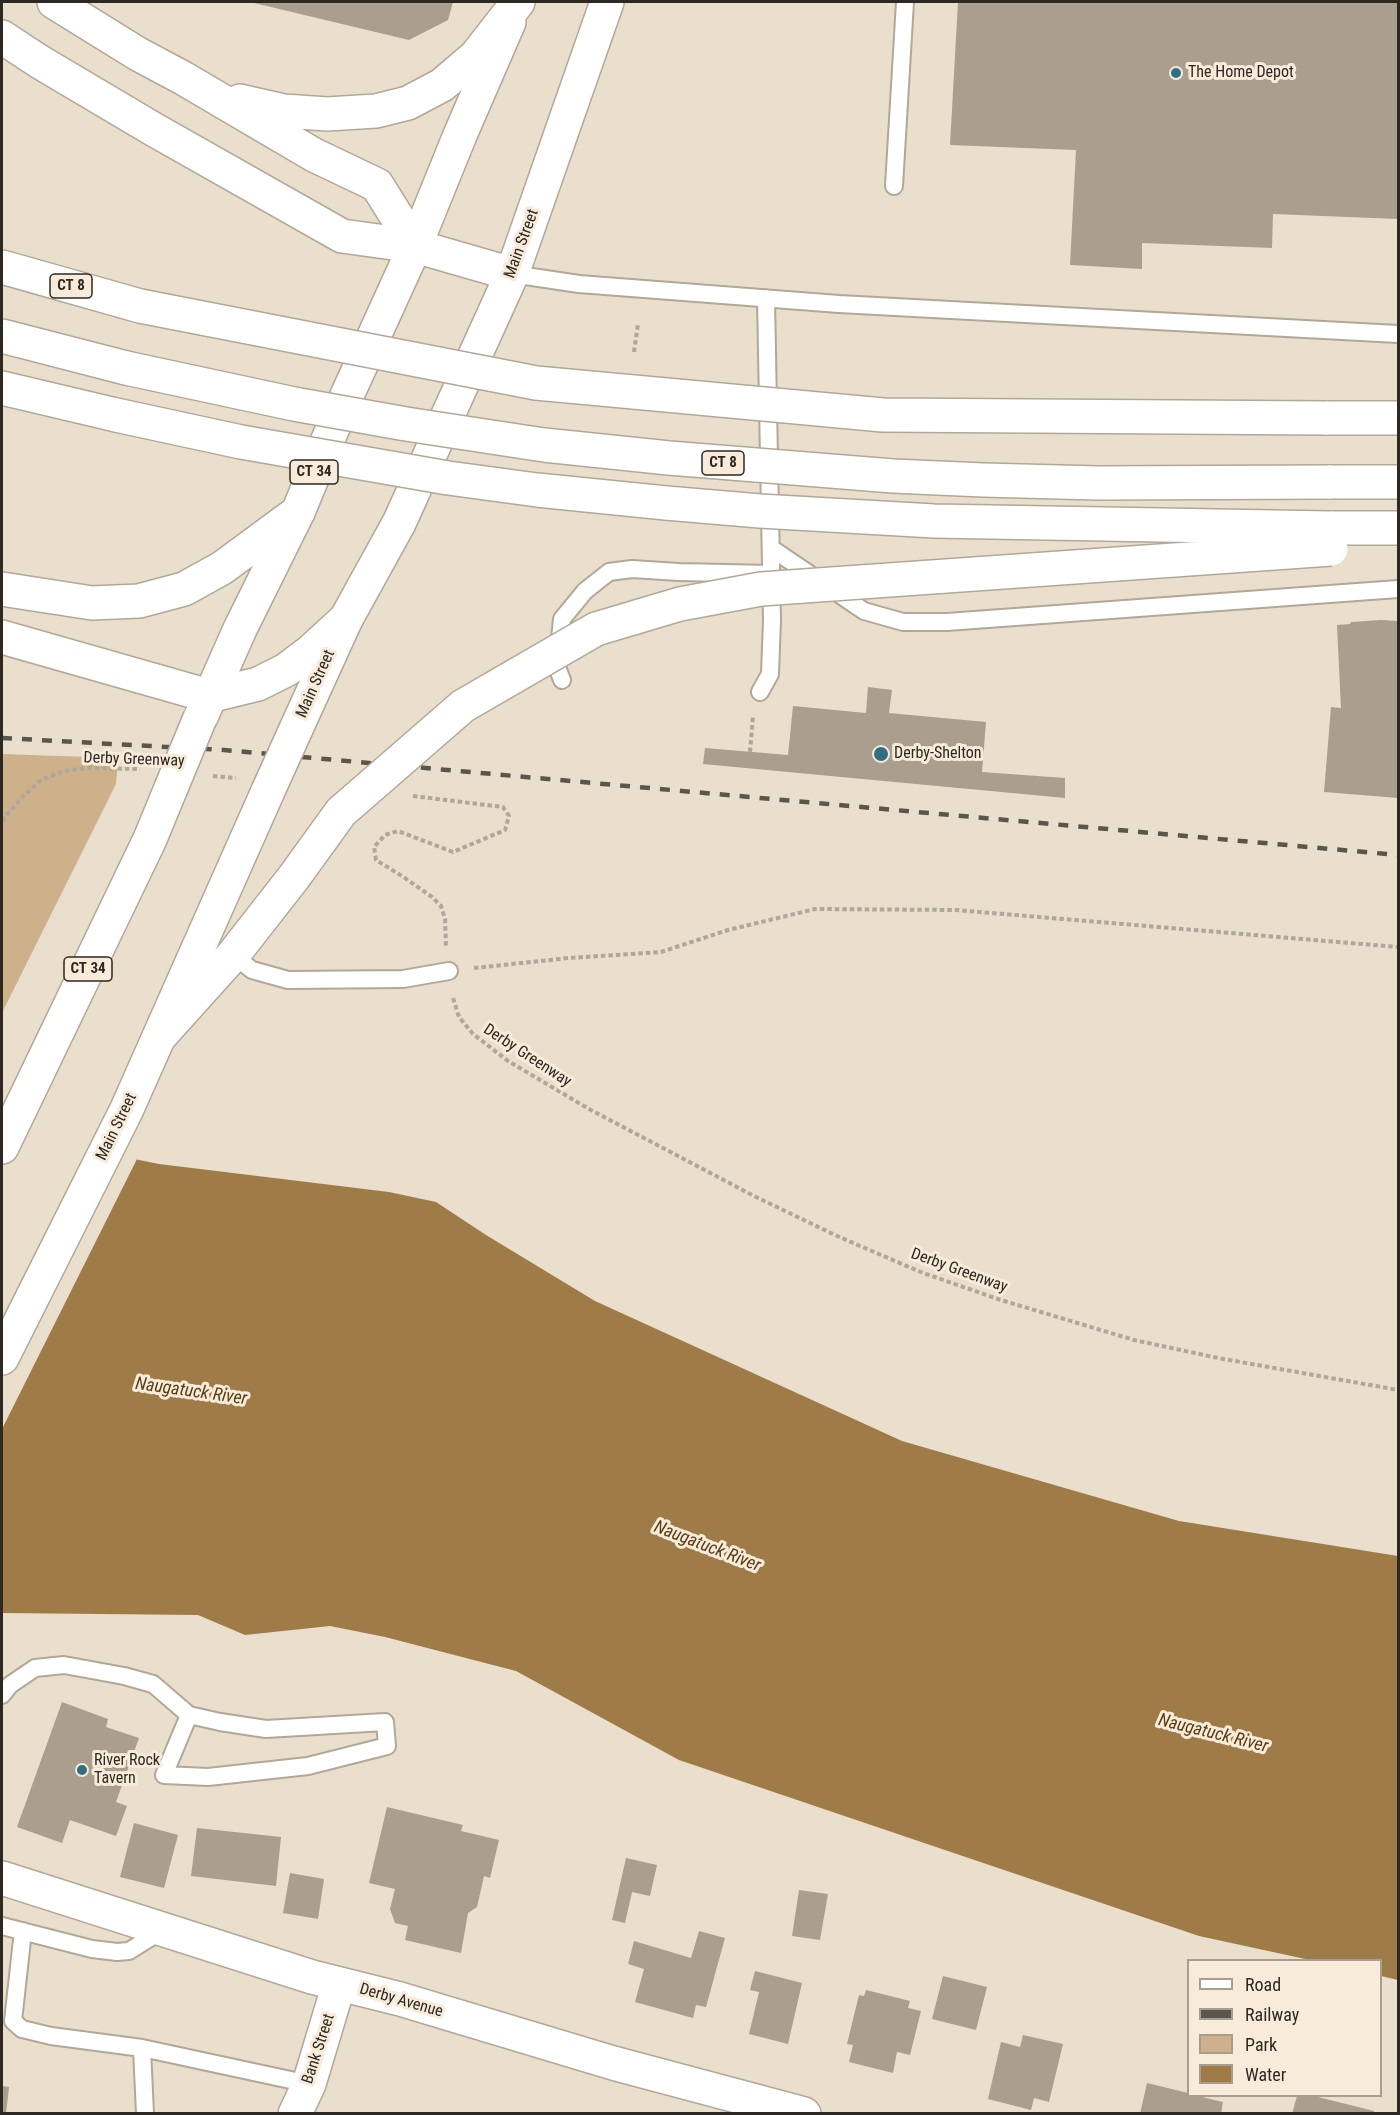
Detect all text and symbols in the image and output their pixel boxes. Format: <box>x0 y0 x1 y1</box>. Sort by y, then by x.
place label: The Home Depot <box>1188 63 1294 83</box>
marker: The Home Depot <box>1169 66 1183 80</box>
street label: Main Street <box>501 207 543 281</box>
road number: CT 8 <box>50 274 92 298</box>
road number: CT 8 <box>702 451 744 475</box>
road number: CT 34 <box>290 460 338 484</box>
street label: Main Street <box>293 647 339 721</box>
place label: Derby-Shelton <box>894 744 982 764</box>
marker: Derby-Shelton <box>872 745 890 763</box>
street label: Derby Greenway <box>83 749 185 771</box>
road number: CT 34 <box>64 957 112 981</box>
street label: Derby Greenway <box>479 1020 575 1092</box>
street label: Main Street <box>93 1090 141 1164</box>
street label: Derby Greenway <box>908 1245 1010 1297</box>
water label: Naugatuck River <box>134 1373 248 1411</box>
water label: Naugatuck River <box>651 1517 763 1577</box>
water label: Naugatuck River <box>1156 1710 1270 1758</box>
place label: River Rock Tavern <box>94 1751 160 1789</box>
marker: River Rock Tavern <box>75 1763 89 1777</box>
legend <box>1187 1959 1382 2097</box>
text: Road <box>1245 1974 1281 1995</box>
street label: Derby Avenue <box>357 1980 445 2022</box>
text: Railway <box>1245 2004 1299 2025</box>
street label: Bank Street <box>299 2012 339 2086</box>
text: Park <box>1245 2034 1277 2055</box>
text: Water <box>1245 2064 1286 2085</box>

